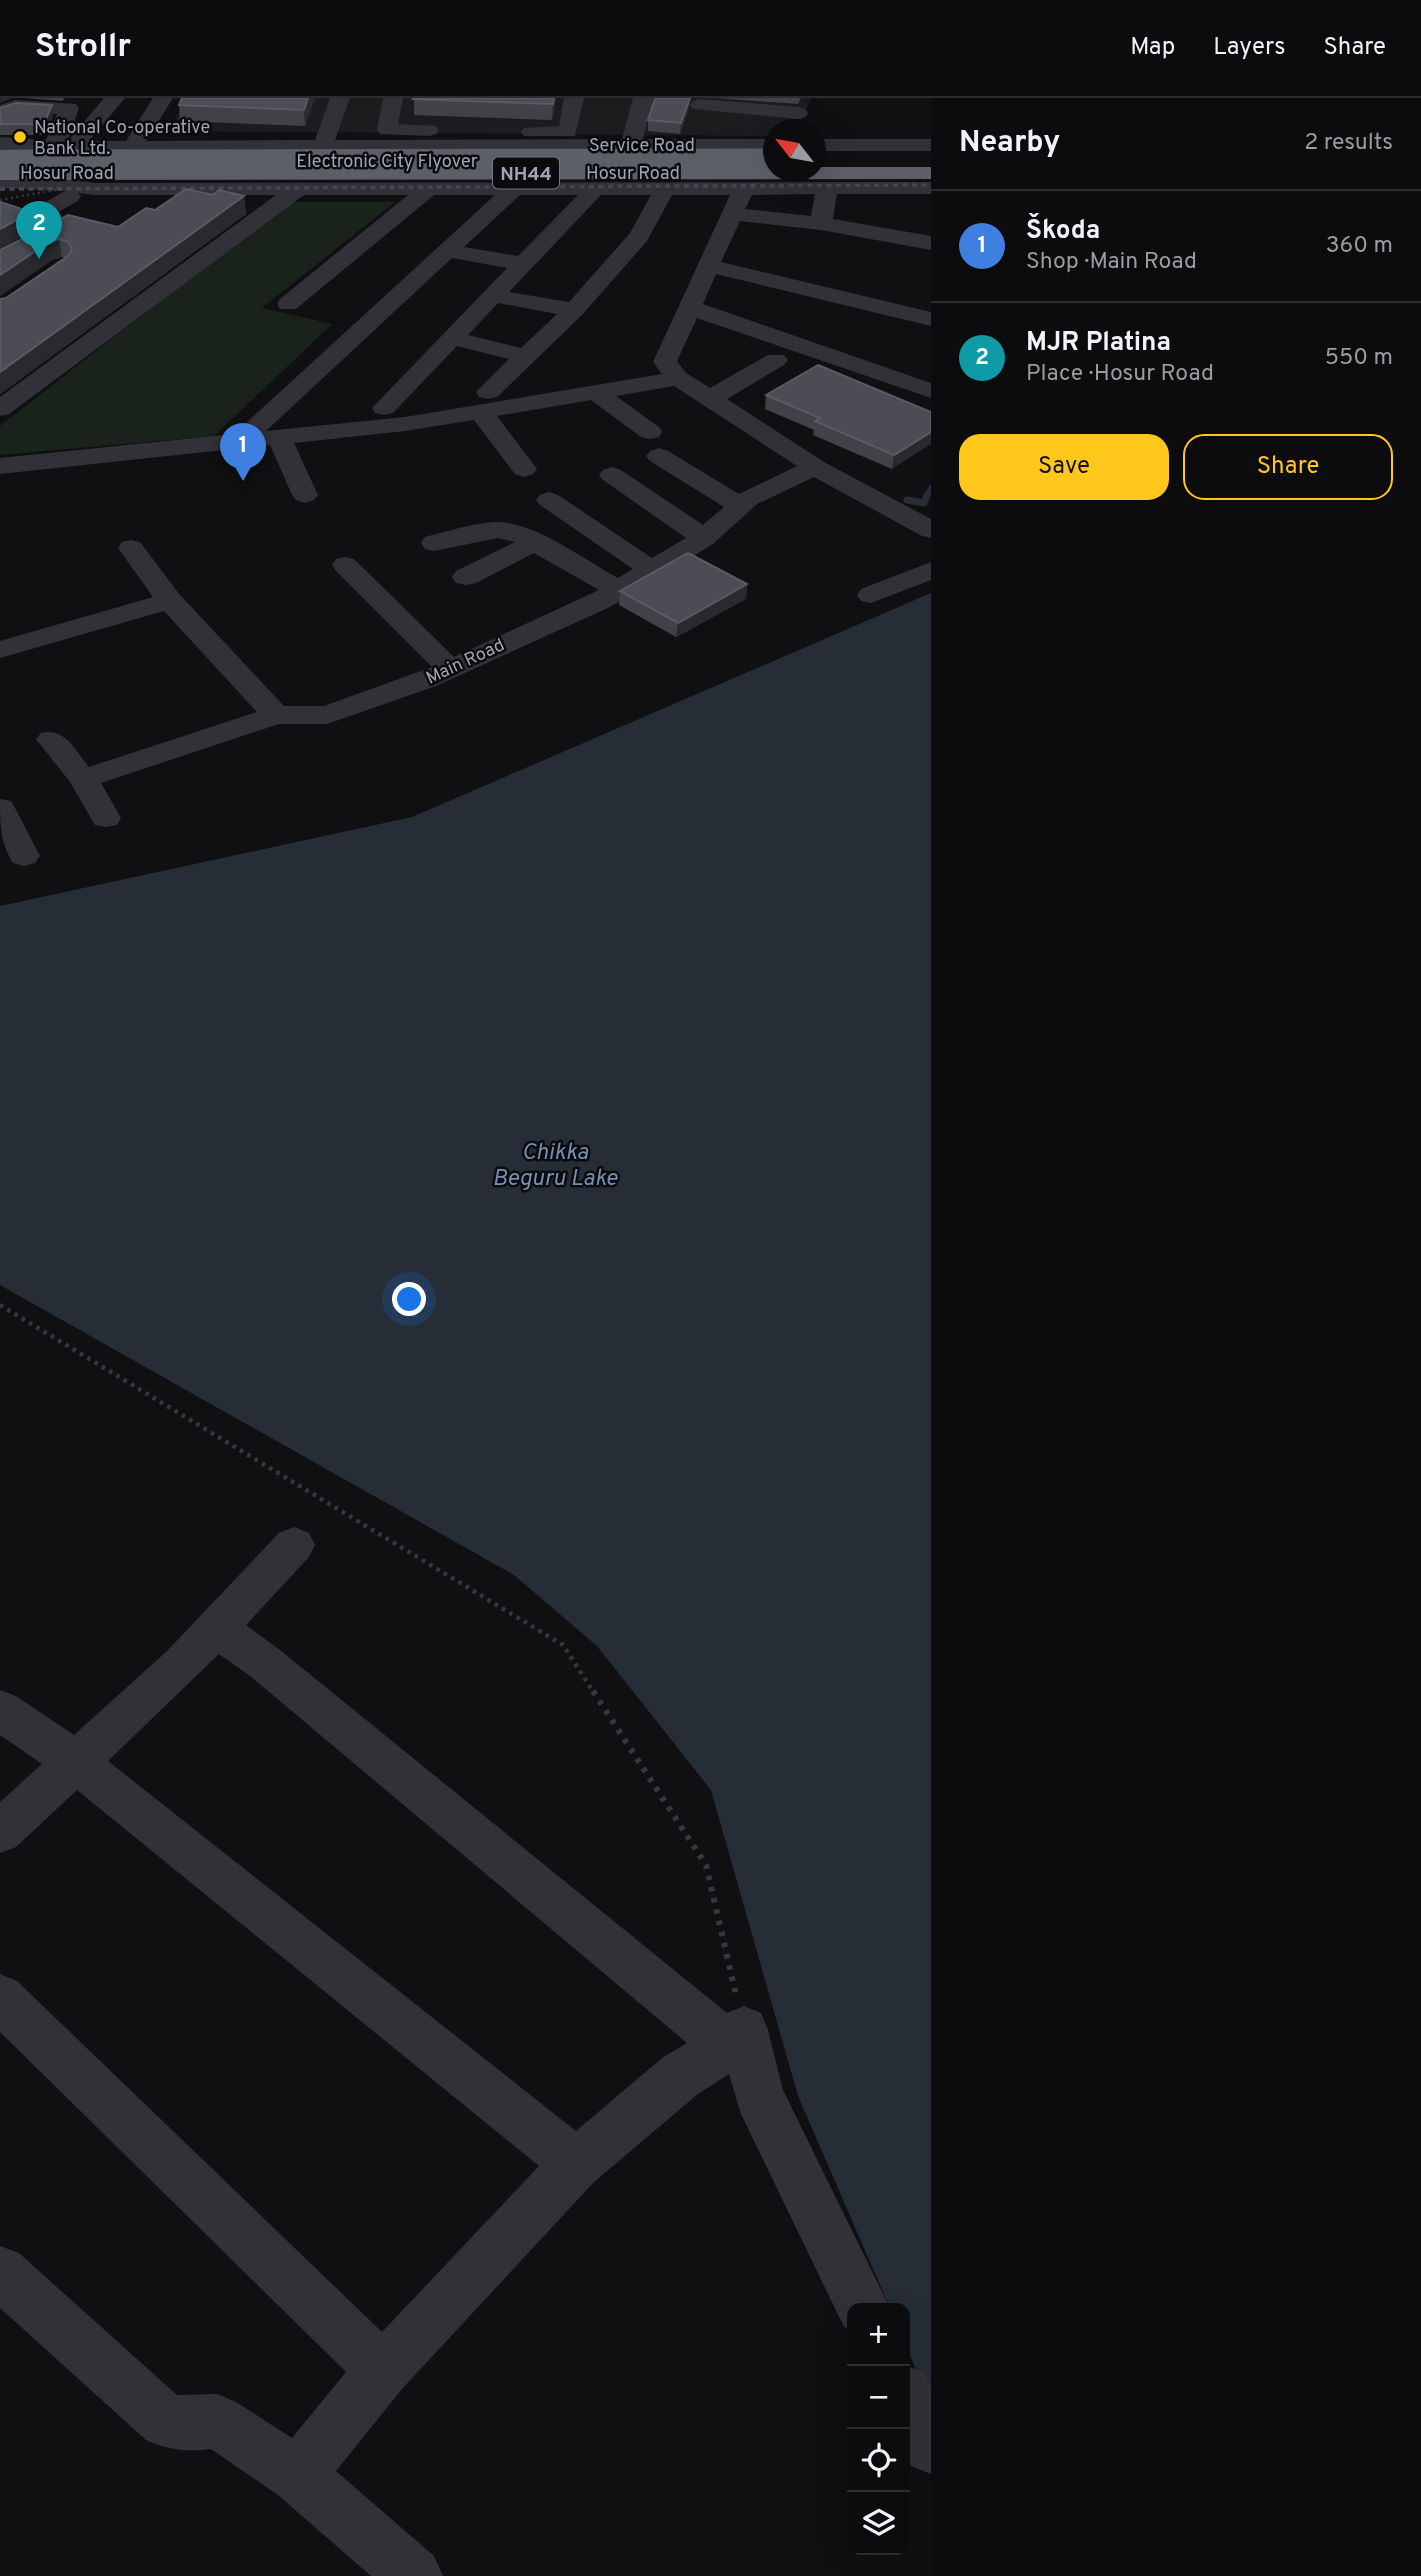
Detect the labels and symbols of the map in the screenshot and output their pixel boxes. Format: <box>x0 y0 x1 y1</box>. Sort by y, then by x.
place label: National Co-operative Bank Ltd. <box>34 117 210 161</box>
north arrow <box>763 119 826 182</box>
marker: National Co-operative Bank Ltd. <box>12 129 28 145</box>
street label: Service Road <box>589 135 695 158</box>
street label: Electronic City Flyover <box>296 151 478 174</box>
road number: NH44 <box>493 158 559 188</box>
street label: Hosur Road <box>20 163 114 186</box>
street label: Hosur Road <box>586 163 680 186</box>
pin: 2 <box>16 201 62 259</box>
pin: 1 <box>220 423 266 481</box>
street label: Main Road <box>423 634 509 691</box>
water label: Chikka Beguru Lake <box>493 1139 619 1194</box>
your location <box>392 1282 426 1316</box>

